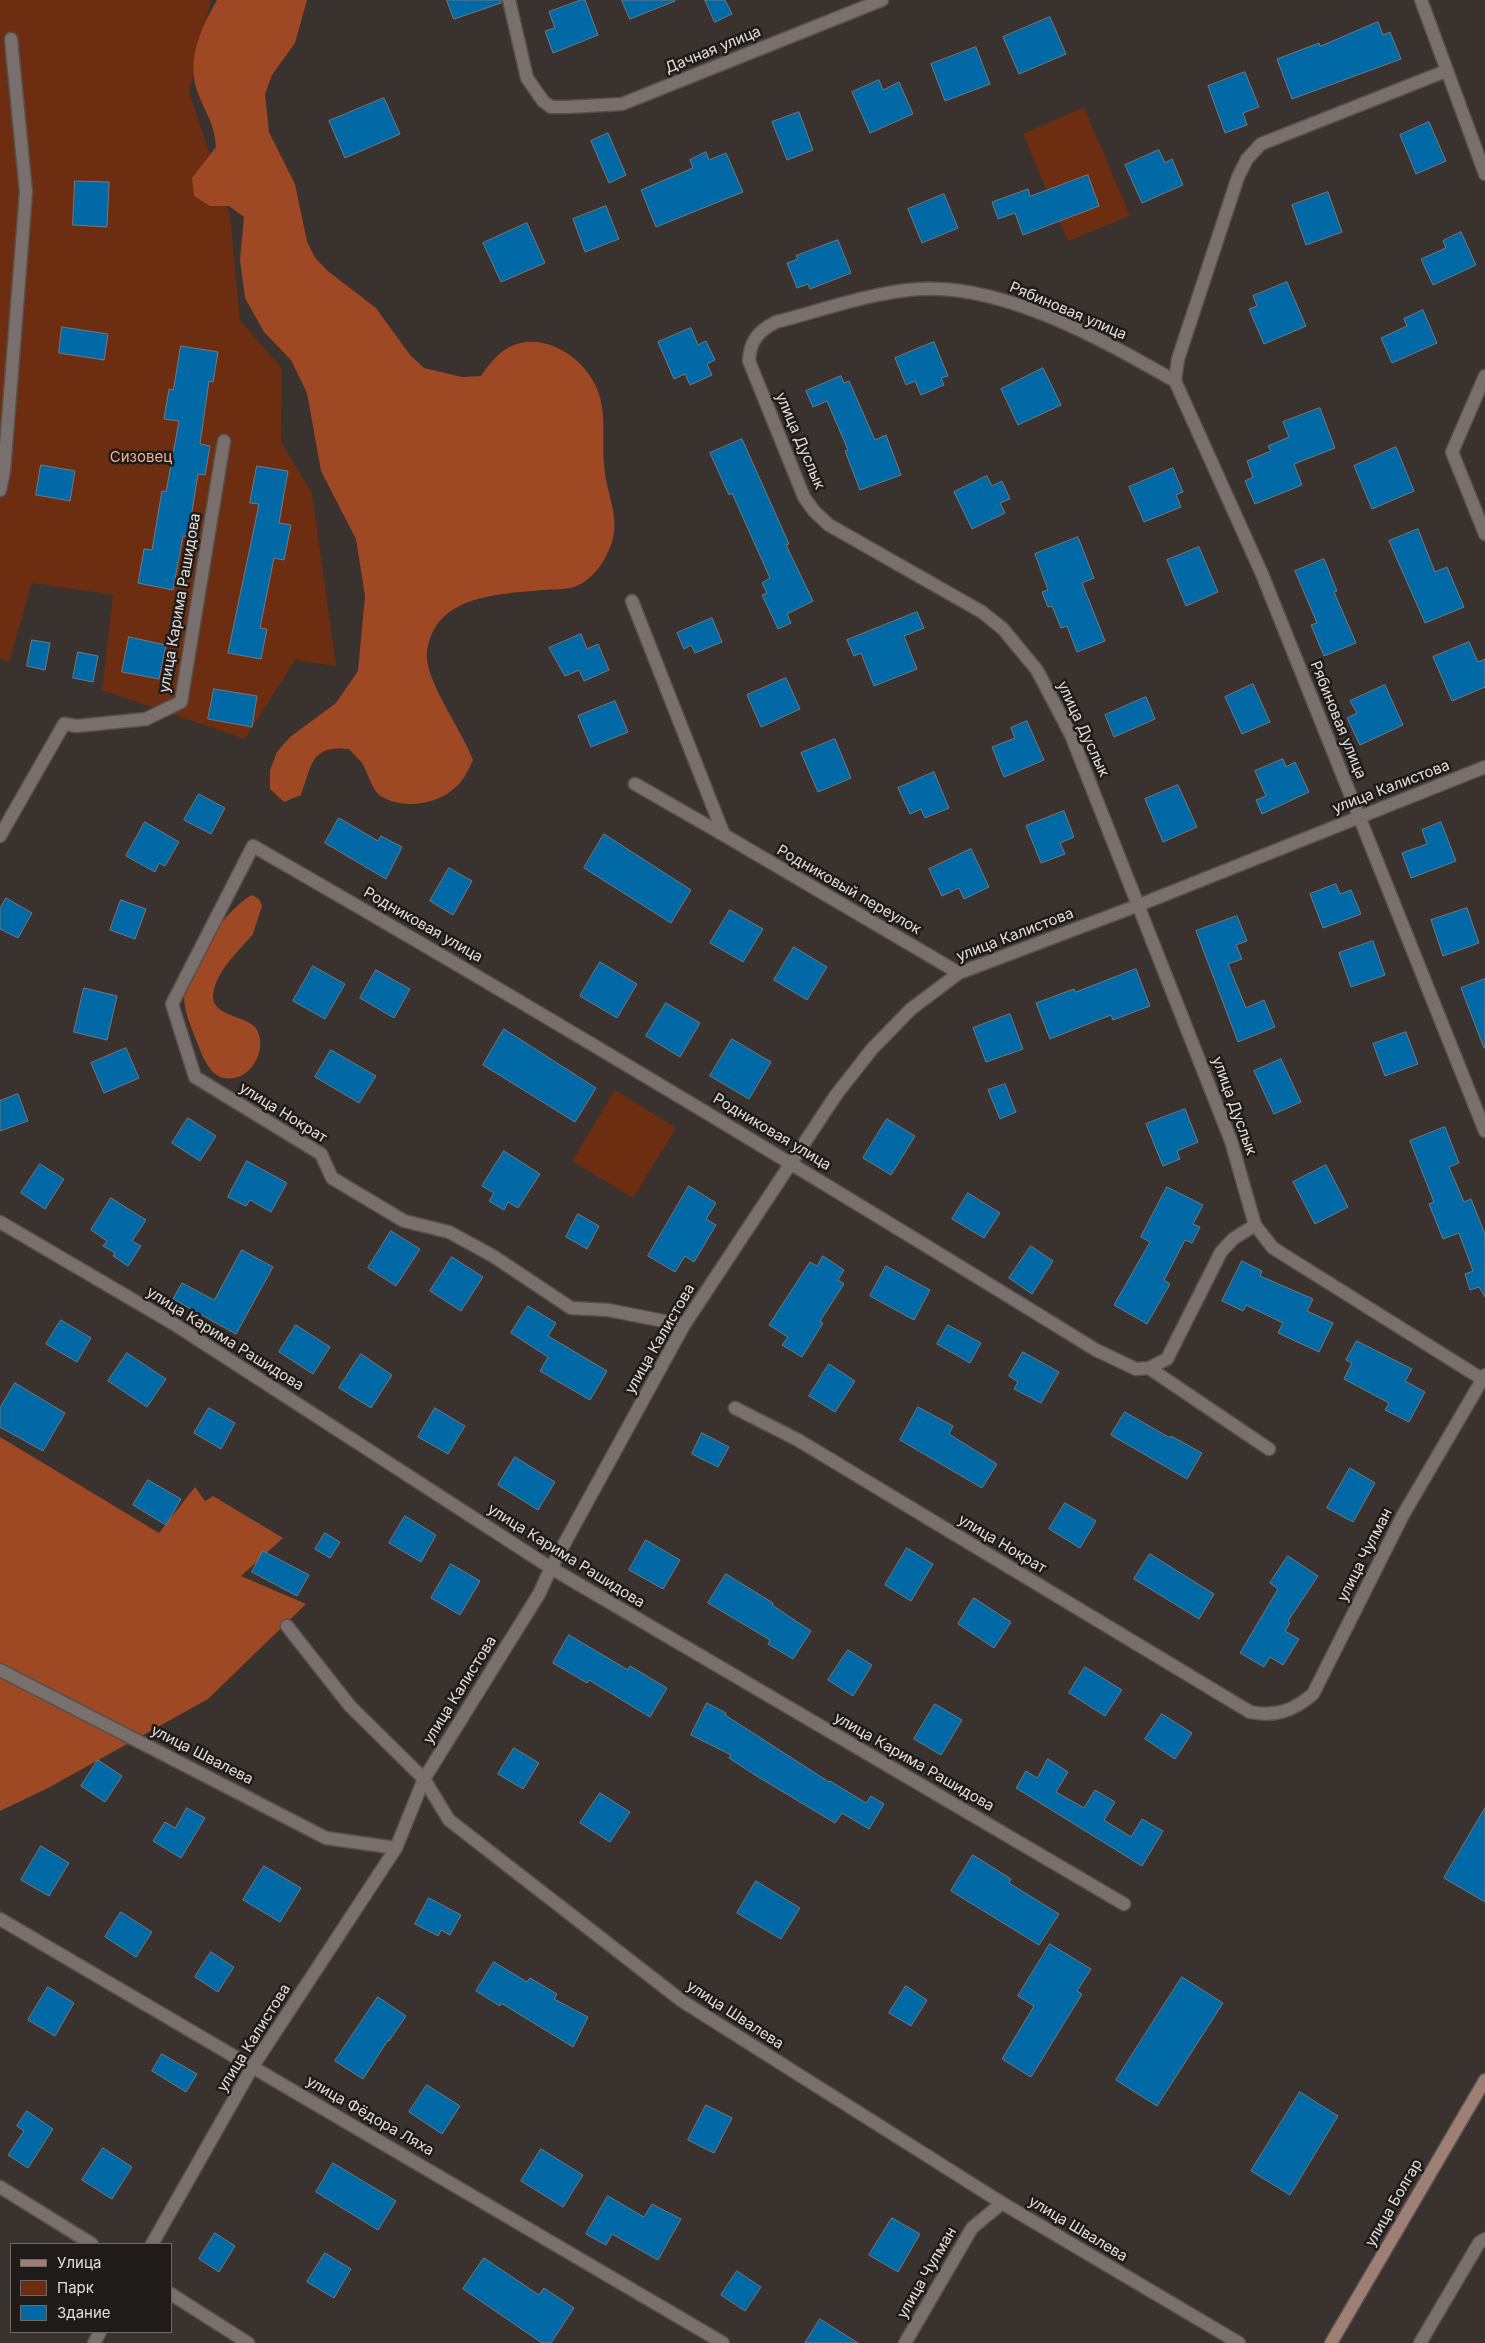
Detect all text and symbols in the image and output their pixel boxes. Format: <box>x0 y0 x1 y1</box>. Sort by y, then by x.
street label: Дачная улица <box>662 23 764 77</box>
street label: Рябиновая улица <box>1007 278 1129 344</box>
street label: улица Дуслык <box>771 390 829 492</box>
park label: Сизовец <box>110 448 172 466</box>
street label: улица Карима Рашидова <box>155 512 205 694</box>
street label: Рябиновая улица <box>1306 658 1370 782</box>
street label: улица Дуслык <box>1053 678 1113 780</box>
street label: улица Калистова <box>1330 756 1452 818</box>
street label: Родниковый переулок <box>774 841 924 939</box>
street label: Родниковая улица <box>360 884 486 966</box>
street label: улица Калистова <box>954 904 1076 966</box>
street label: улица Дуслык <box>1208 1054 1260 1158</box>
street label: улица Нократ <box>236 1079 330 1147</box>
street label: Родниковая улица <box>710 1090 834 1174</box>
street label: улица Калистова <box>621 1281 699 1397</box>
street label: улица Карима Рашидова <box>143 1283 307 1395</box>
street label: улица Карима Рашидова <box>484 1500 648 1612</box>
street label: улица Чулман <box>1334 1505 1396 1605</box>
street label: улица Нократ <box>955 1511 1049 1577</box>
street label: улица Калистова <box>420 1633 500 1747</box>
street label: улица Карима Рашидова <box>831 1709 997 1815</box>
street label: улица Швалева <box>148 1721 256 1789</box>
street label: улица Швалева <box>683 1977 787 2053</box>
street label: улица Калистова <box>214 1981 294 2095</box>
street label: улица Фёдора Ляха <box>303 2072 437 2160</box>
street label: улица Болгар <box>1362 2156 1426 2250</box>
street label: улица Швалева <box>1025 2192 1131 2266</box>
street label: улица Чулман <box>894 2224 960 2322</box>
legend <box>10 2243 172 2333</box>
text: Улица <box>57 2253 101 2272</box>
text: Парк <box>57 2278 94 2297</box>
text: Здание <box>57 2303 111 2322</box>

